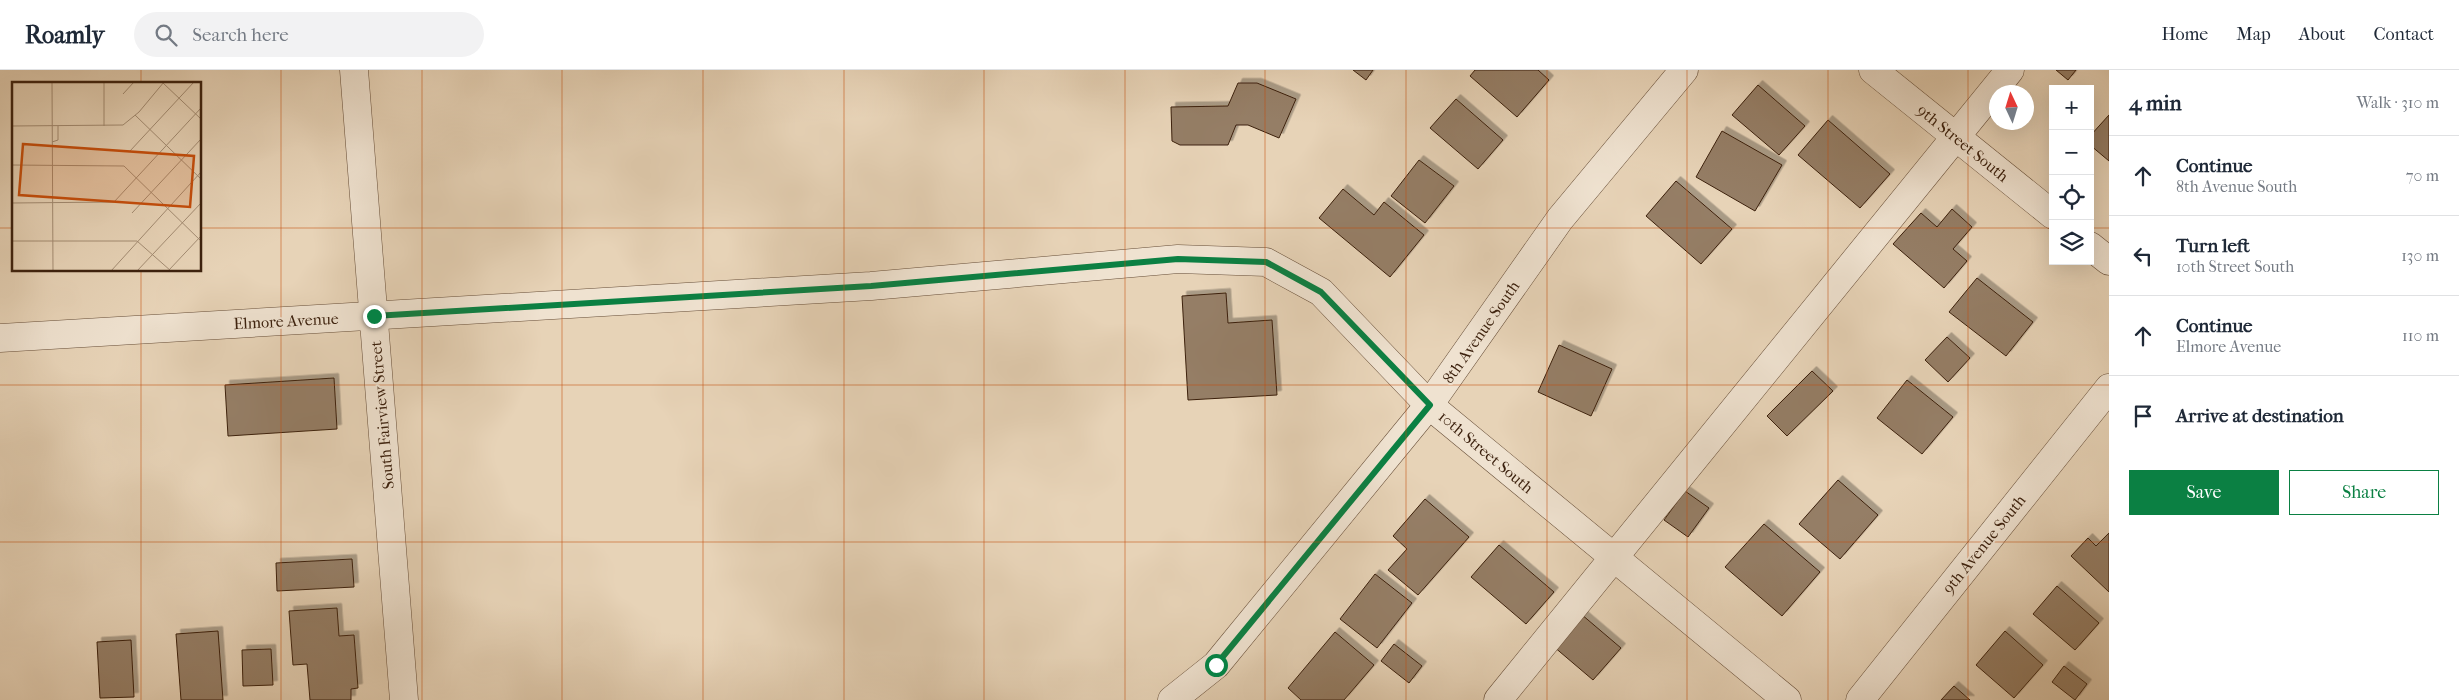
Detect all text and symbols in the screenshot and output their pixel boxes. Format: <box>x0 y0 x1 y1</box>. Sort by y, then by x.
search box <box>134 12 484 57</box>
text: Roamly <box>25 21 104 49</box>
icon: search <box>152 21 180 49</box>
text: Search here <box>192 24 289 46</box>
text: Home <box>2161 24 2208 45</box>
text: Map <box>2236 24 2271 45</box>
text: About <box>2299 24 2345 45</box>
text: Contact <box>2373 24 2434 45</box>
inset map <box>12 82 201 271</box>
north arrow <box>1989 85 2034 130</box>
map controls <box>2049 85 2094 265</box>
button: + <box>2049 85 2094 130</box>
text: 4 min <box>2129 91 2182 115</box>
text: Walk · 310 m <box>2356 93 2439 112</box>
street label: 9th Street South <box>1913 100 2013 186</box>
button: − <box>2049 130 2094 175</box>
text: Continue <box>2176 155 2252 177</box>
icon: ahead <box>2129 162 2157 190</box>
text: 70 m <box>2406 166 2439 185</box>
button: locate <box>2049 175 2094 220</box>
text: 8th Avenue South <box>2176 177 2297 196</box>
button: layers <box>2049 220 2094 265</box>
text: Turn left <box>2176 235 2250 257</box>
icon: left <box>2129 242 2157 270</box>
text: 130 m <box>2401 246 2439 265</box>
text: 10th Street South <box>2176 257 2294 276</box>
street label: 8th Avenue South <box>1438 277 1524 387</box>
route end <box>363 305 386 328</box>
street label: Elmore Avenue <box>233 309 339 333</box>
text: Continue <box>2176 315 2252 337</box>
icon: ahead <box>2129 322 2157 350</box>
text: 110 m <box>2402 326 2439 345</box>
text: Elmore Avenue <box>2176 337 2281 356</box>
street label: South Fairview Street <box>366 340 398 490</box>
icon: arrive <box>2129 402 2157 430</box>
text: Arrive at destination <box>2176 405 2344 427</box>
street label: 10th Street South <box>1435 407 1537 497</box>
button: Save <box>2129 470 2279 515</box>
button: Share <box>2289 470 2439 515</box>
street label: 9th Avenue South <box>1938 491 2030 597</box>
route start <box>1205 654 1228 677</box>

